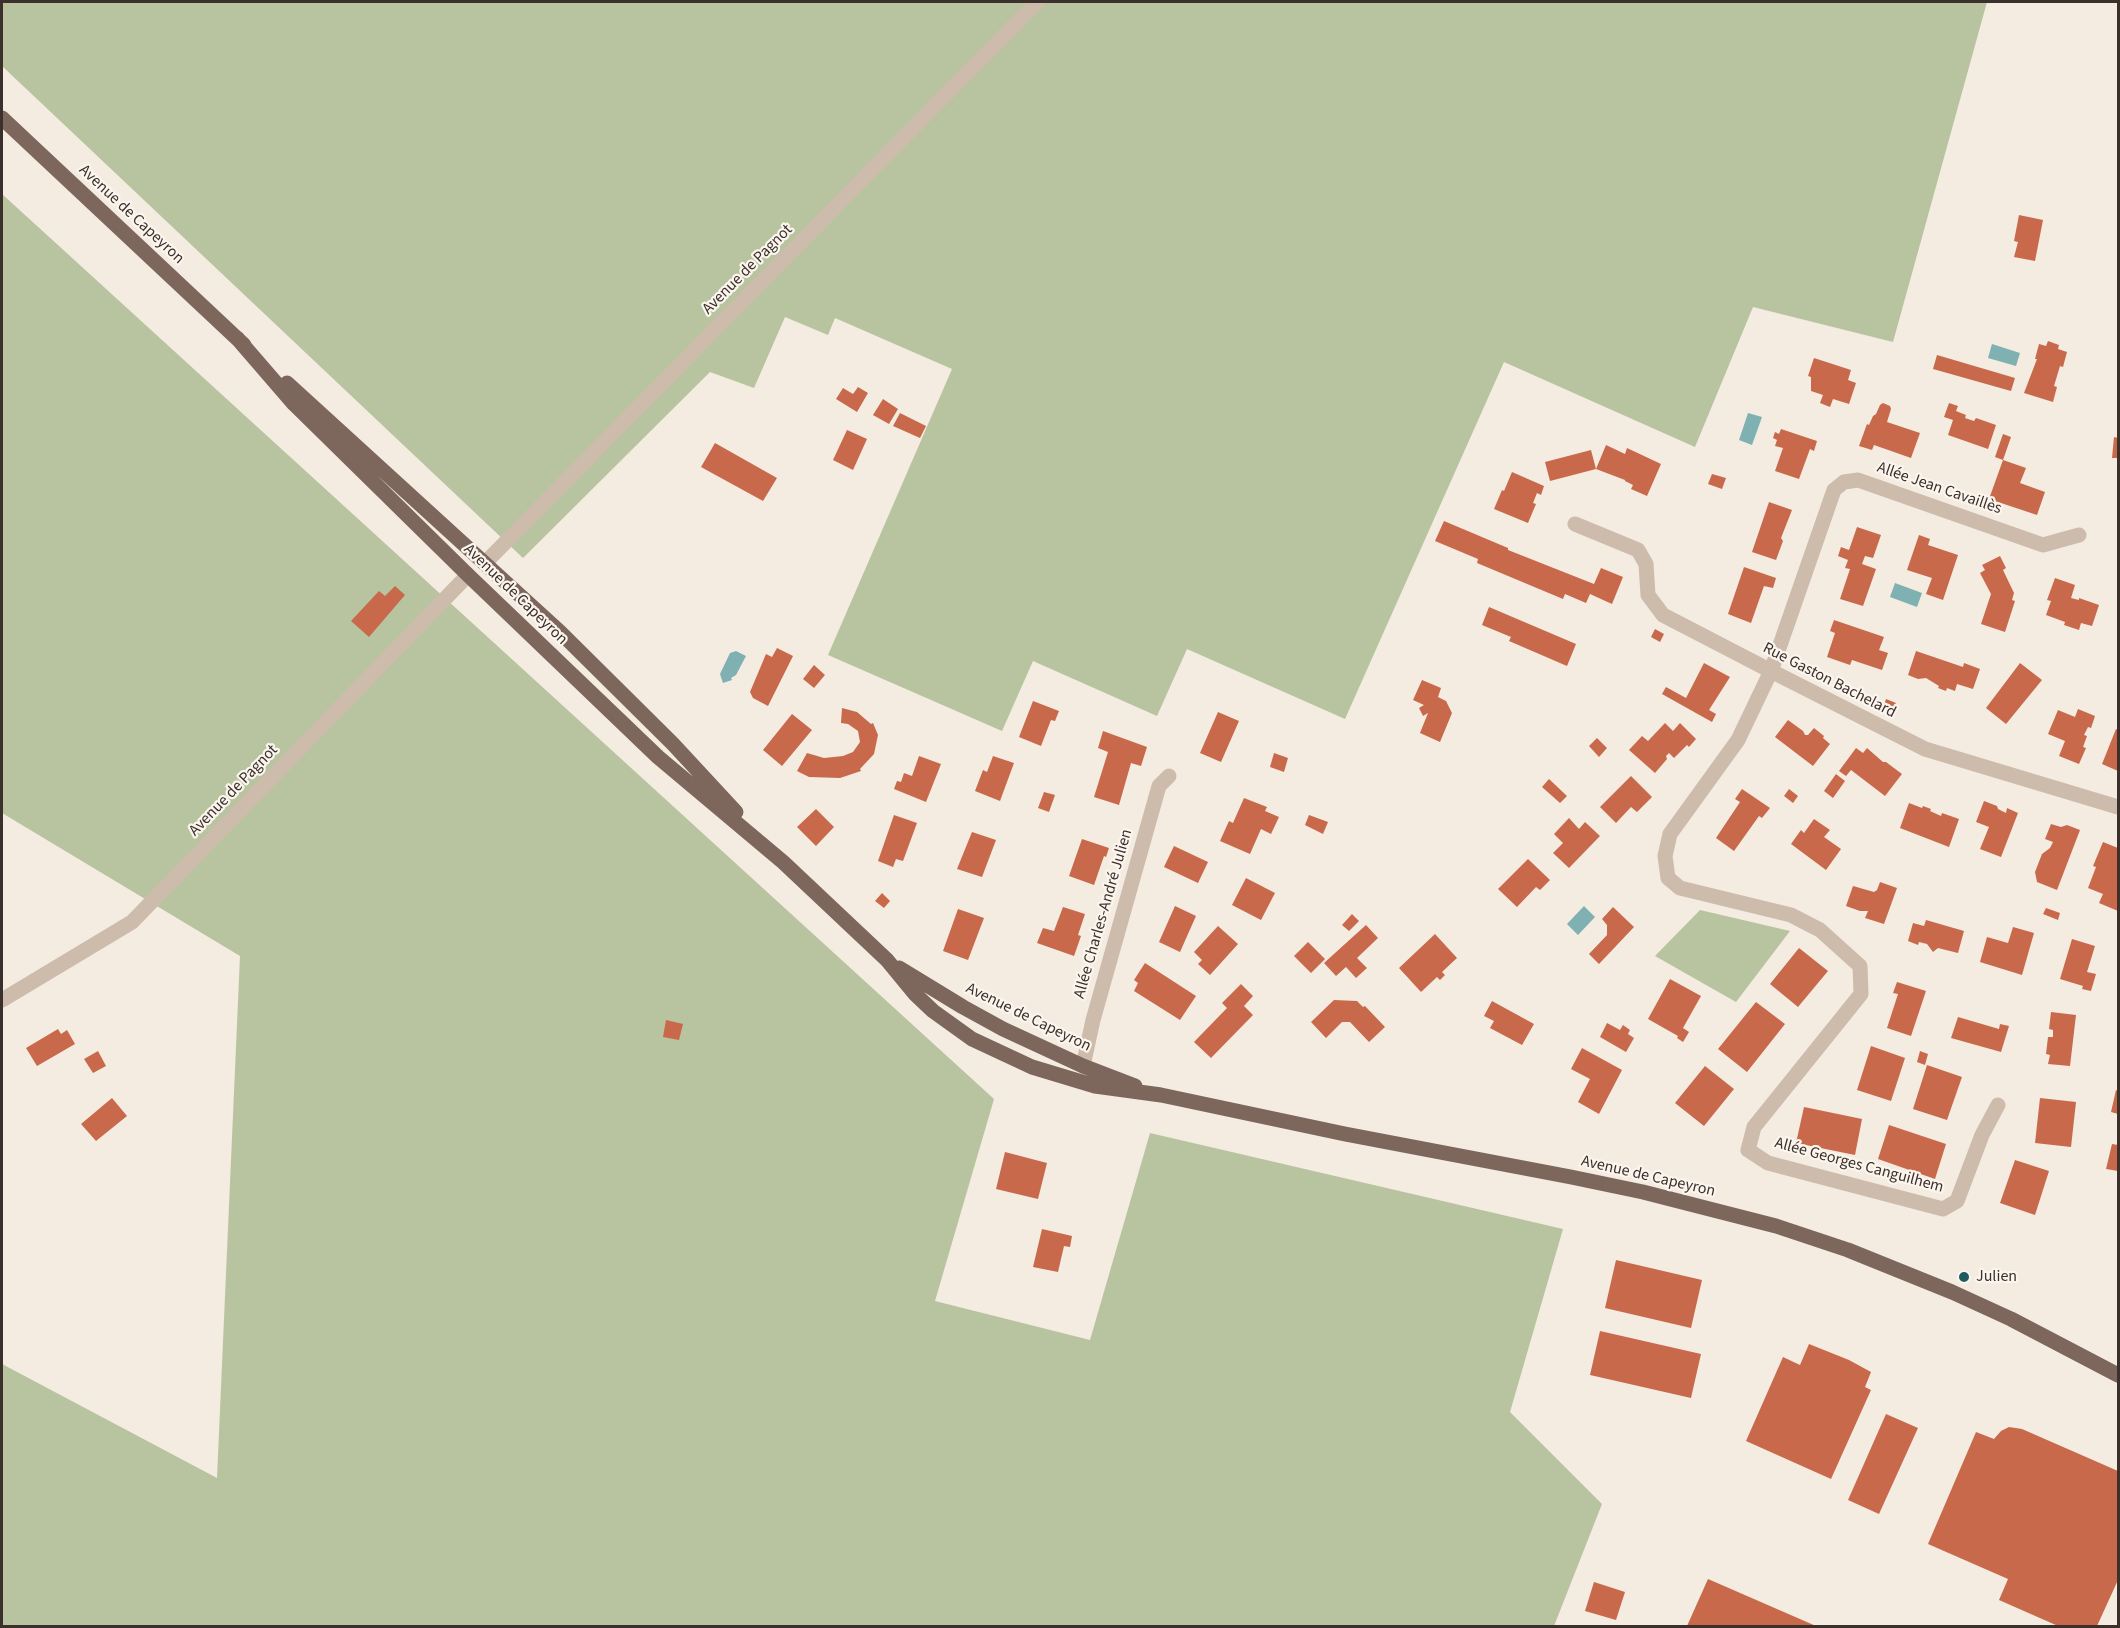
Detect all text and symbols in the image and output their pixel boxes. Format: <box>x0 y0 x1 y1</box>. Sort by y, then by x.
street label: Avenue de Capeyron <box>74 161 188 269</box>
street label: Avenue de Pagnot <box>699 221 797 319</box>
street label: Allée Jean Cavaillès <box>1874 459 2004 519</box>
street label: Avenue de Capeyron <box>459 541 571 649</box>
street label: Rue Gaston Bachelard <box>1759 639 1899 723</box>
street label: Avenue de Pagnot <box>186 741 282 841</box>
street label: Allée Charles-André Julien <box>1071 827 1137 1001</box>
street label: Avenue de Capeyron <box>962 979 1094 1057</box>
street label: Allée Georges Canguilhem <box>1772 1134 1946 1198</box>
street label: Avenue de Capeyron <box>1579 1152 1717 1202</box>
place label: Julien <box>1976 1267 2017 1287</box>
marker: Julien <box>1957 1270 1971 1284</box>

